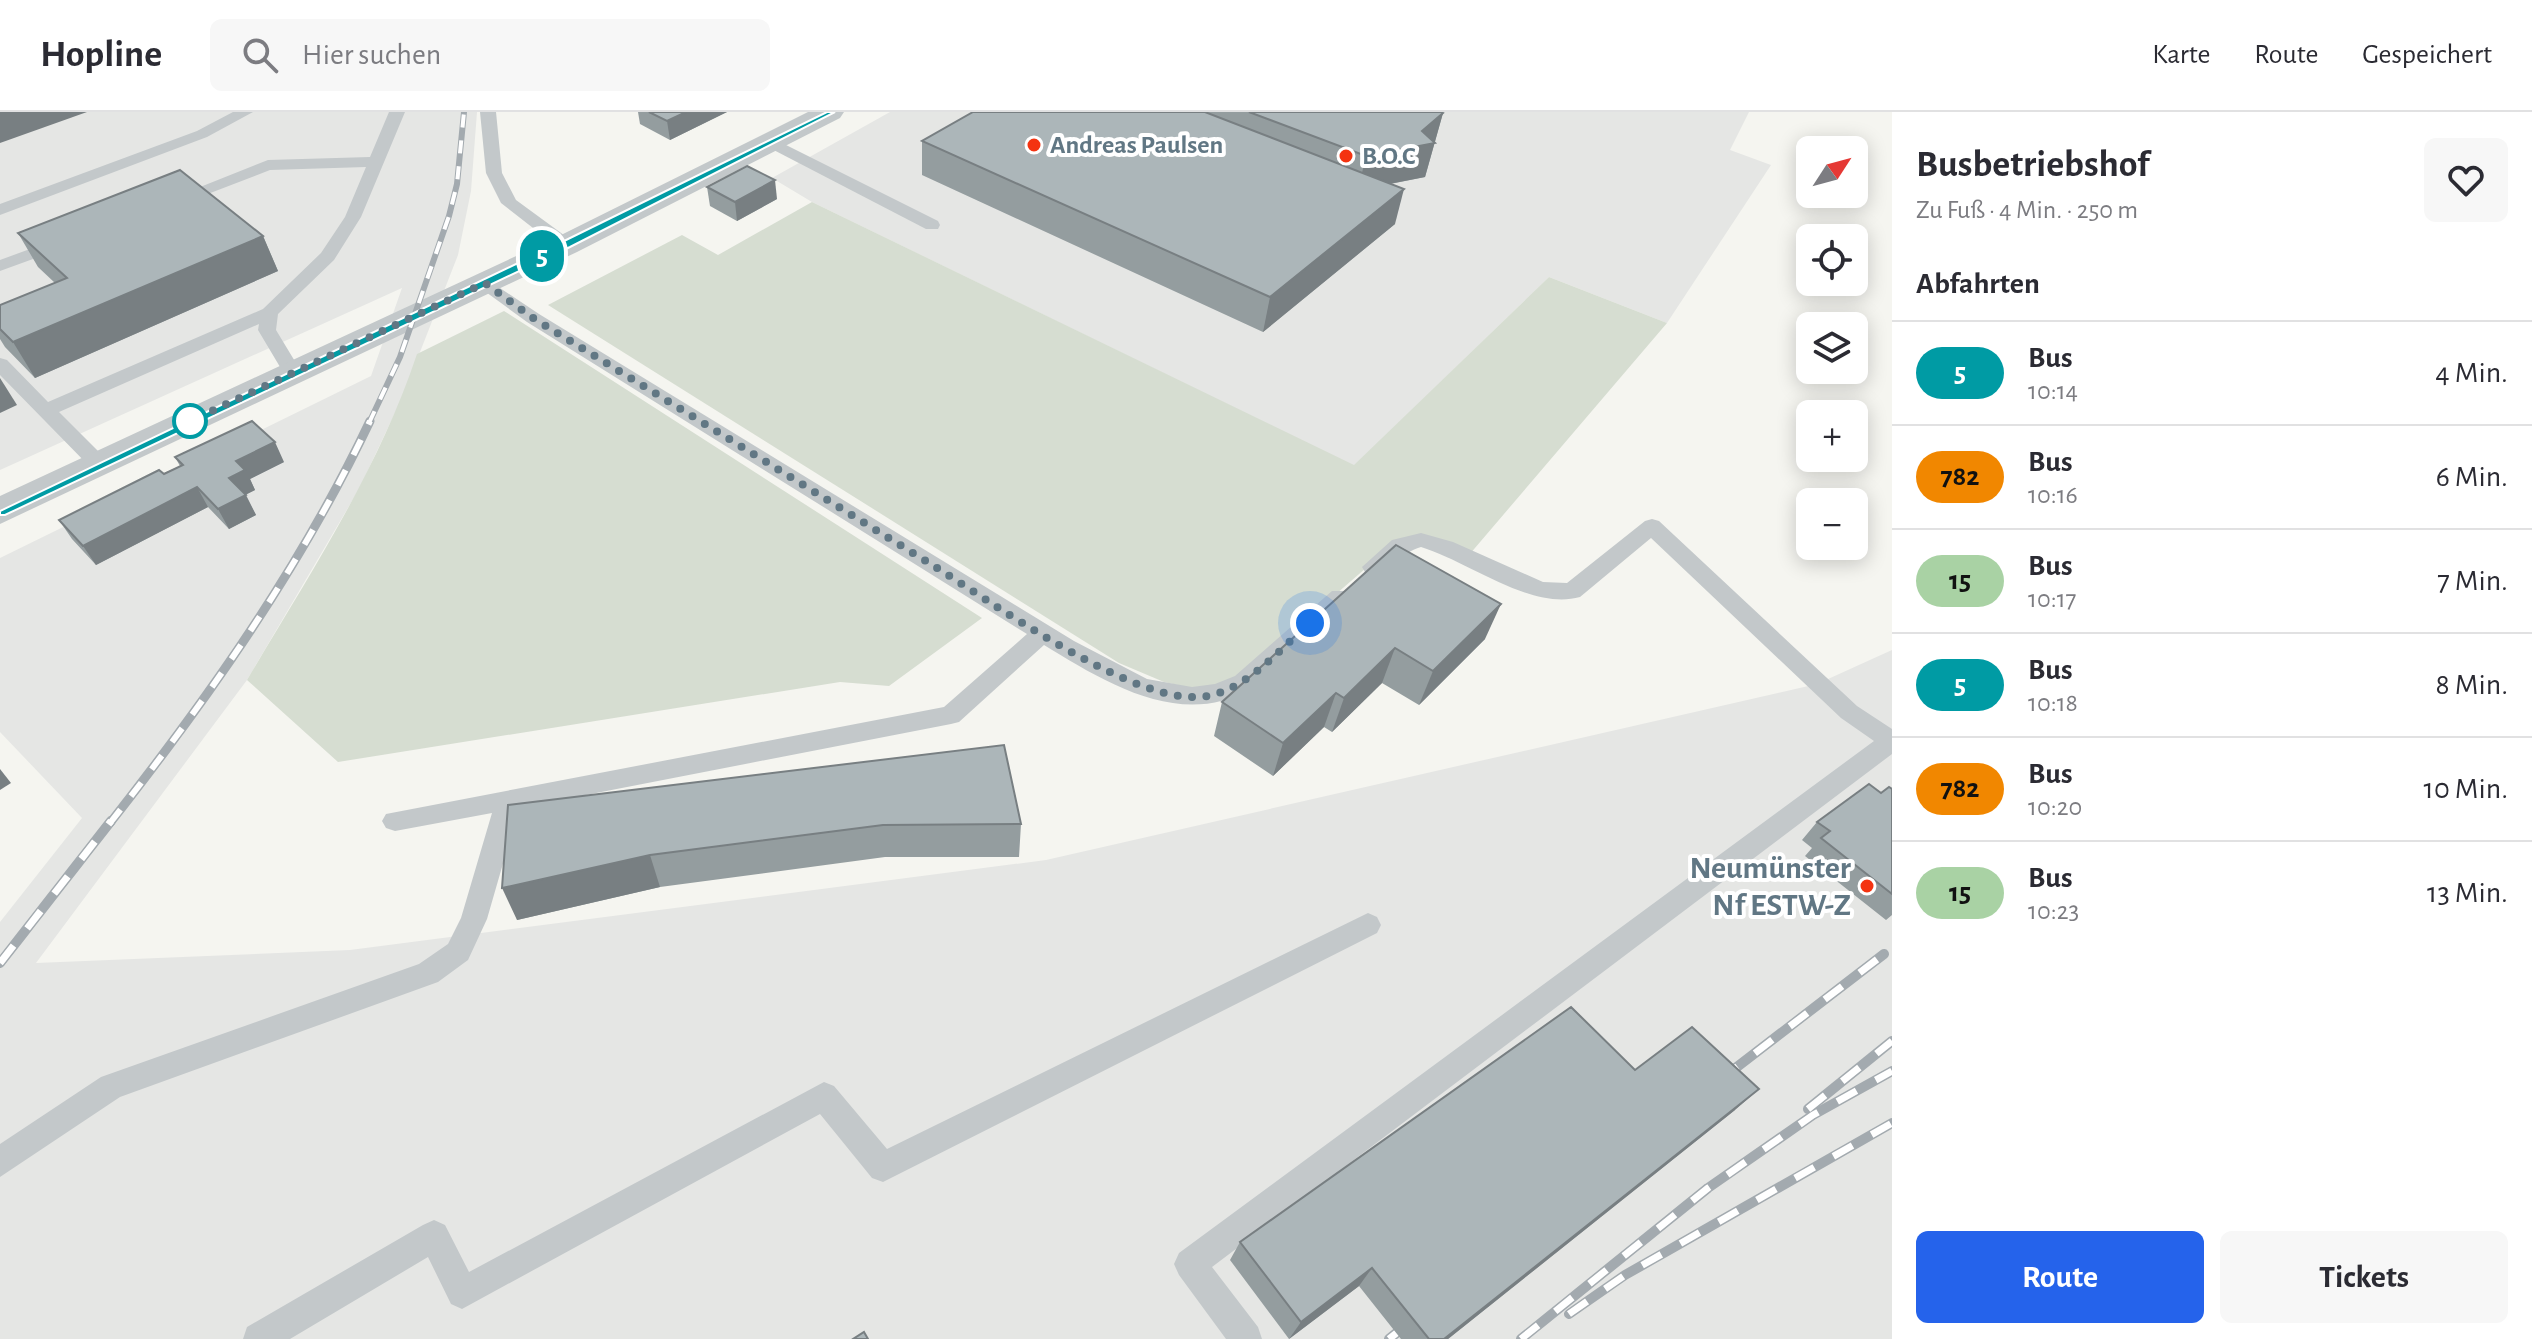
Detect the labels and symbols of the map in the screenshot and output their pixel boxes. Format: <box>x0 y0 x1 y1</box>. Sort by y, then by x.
place label: Andreas Paulsen <box>1050 132 1223 158</box>
marker: Andreas Paulsen <box>1025 136 1043 154</box>
north arrow <box>1796 136 1868 208</box>
place label: B.O.C <box>1362 143 1416 169</box>
marker: B.O.C <box>1337 147 1355 165</box>
line badge: 5 <box>516 230 568 282</box>
unlabelled marker <box>173 404 207 438</box>
your location <box>1290 603 1330 643</box>
place label: Neumünster Nf ESTW-Z <box>1689 852 1851 921</box>
marker: Neumünster Nf ESTW-Z <box>1858 877 1876 895</box>

